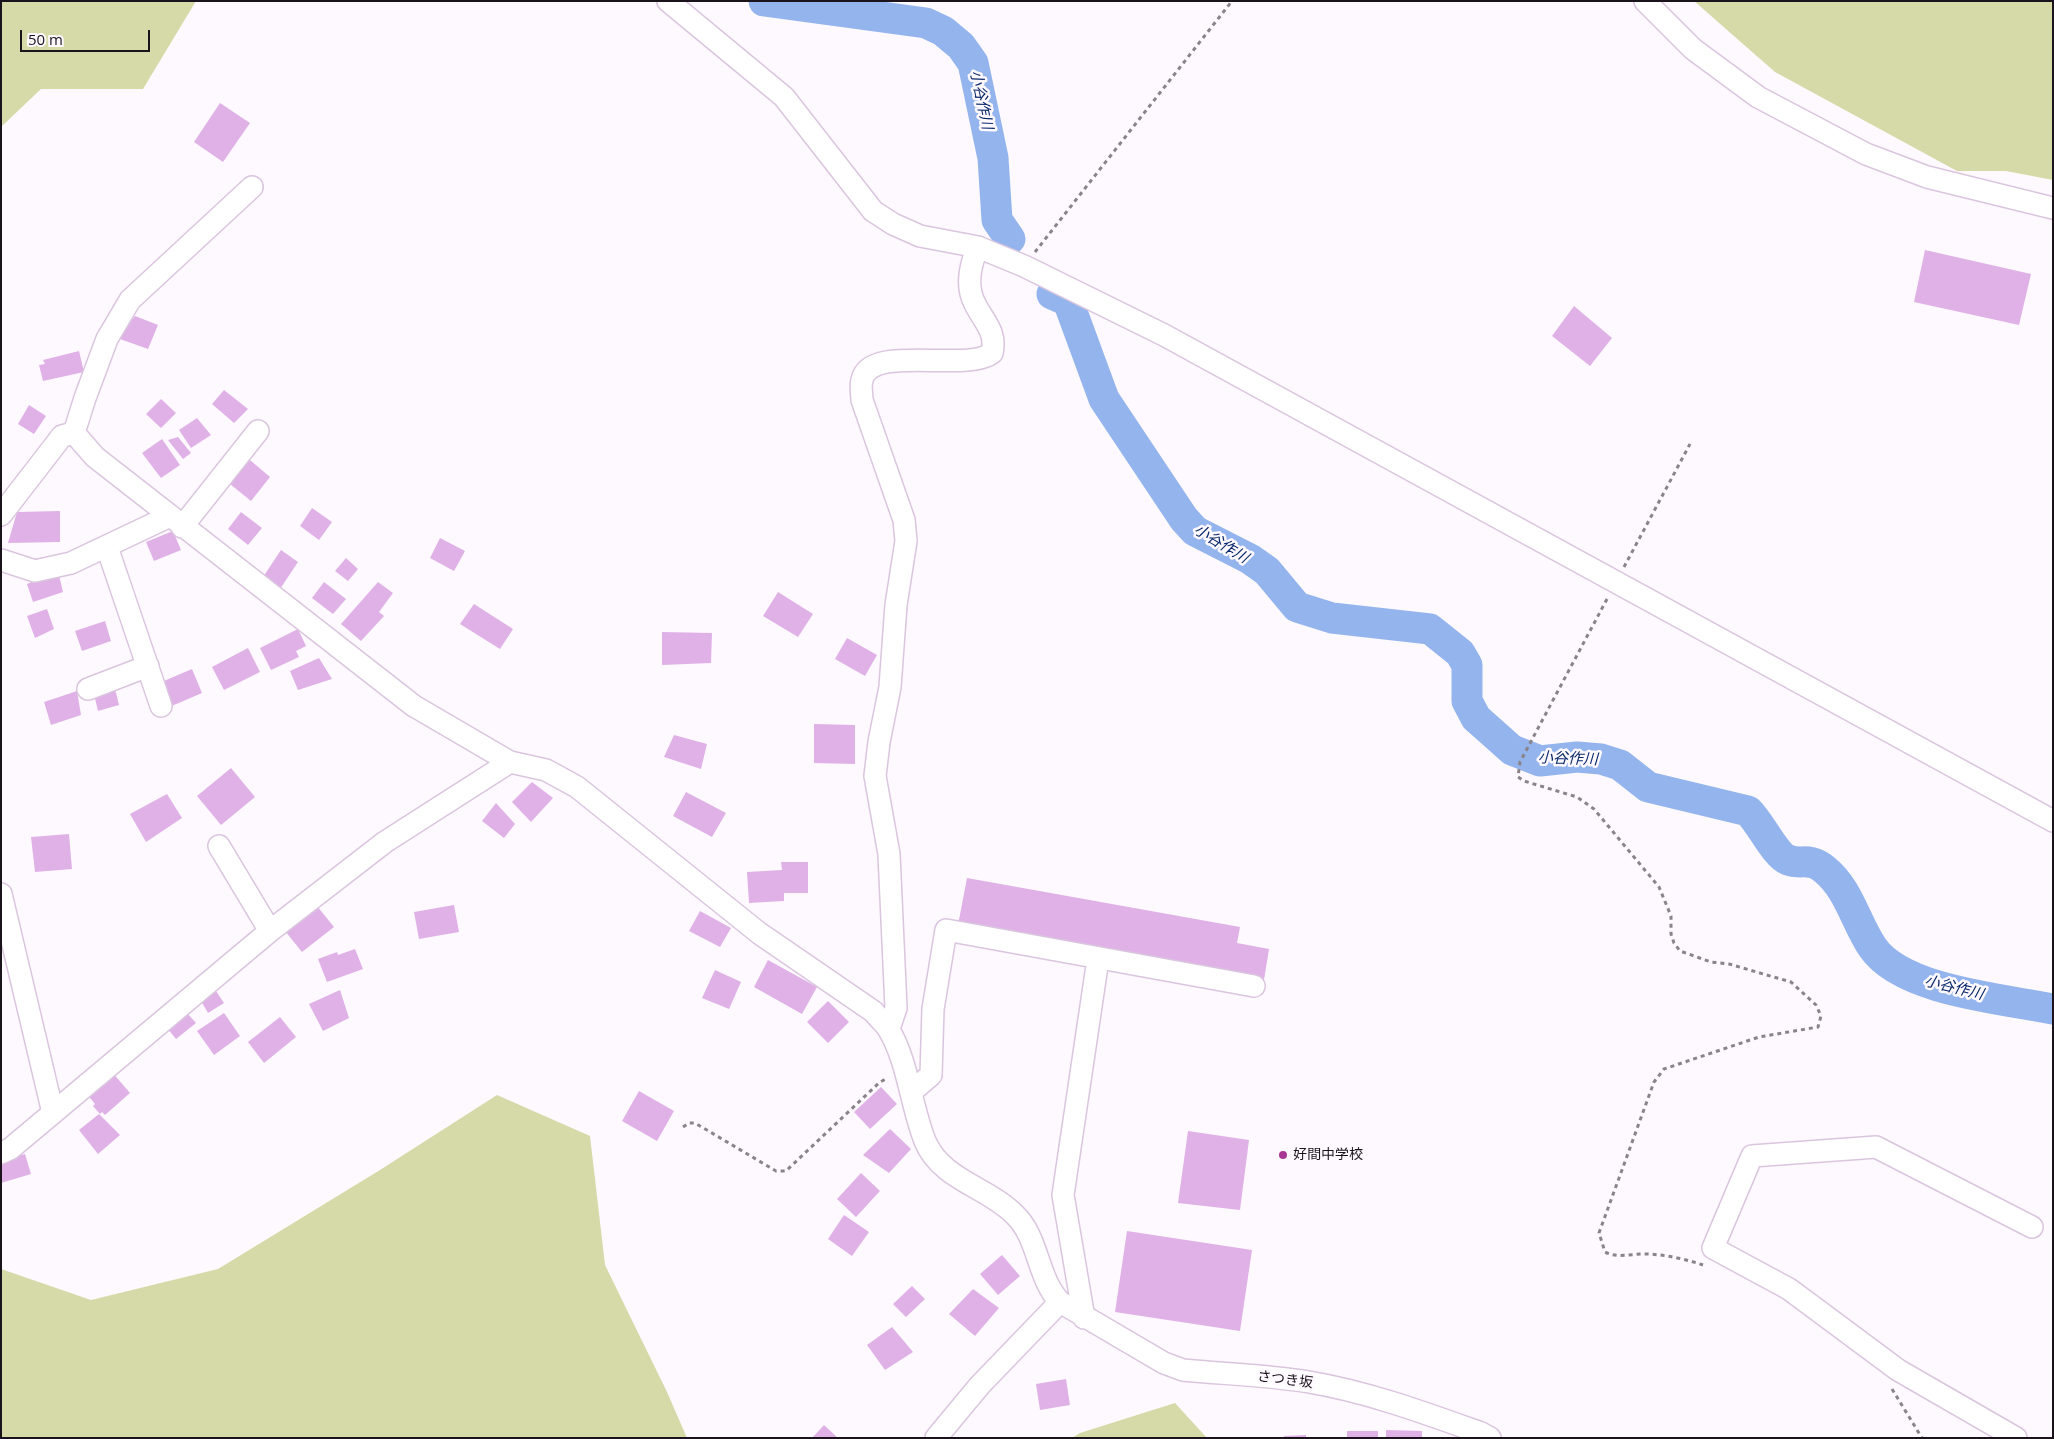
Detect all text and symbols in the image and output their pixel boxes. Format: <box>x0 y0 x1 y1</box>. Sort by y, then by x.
scale bar <box>22 20 152 52</box>
text: 50 m <box>28 29 63 49</box>
water label: 小谷作川 <box>966 69 996 131</box>
water label: 小谷作川 <box>1191 521 1251 567</box>
water label: 小谷作川 <box>1538 749 1598 769</box>
water label: 小谷作川 <box>1923 972 1985 1004</box>
place label: 好間中学校 <box>1293 1147 1363 1163</box>
marker: 好間中学校 <box>1277 1149 1289 1161</box>
street label: さつき坂 <box>1256 1368 1314 1392</box>

